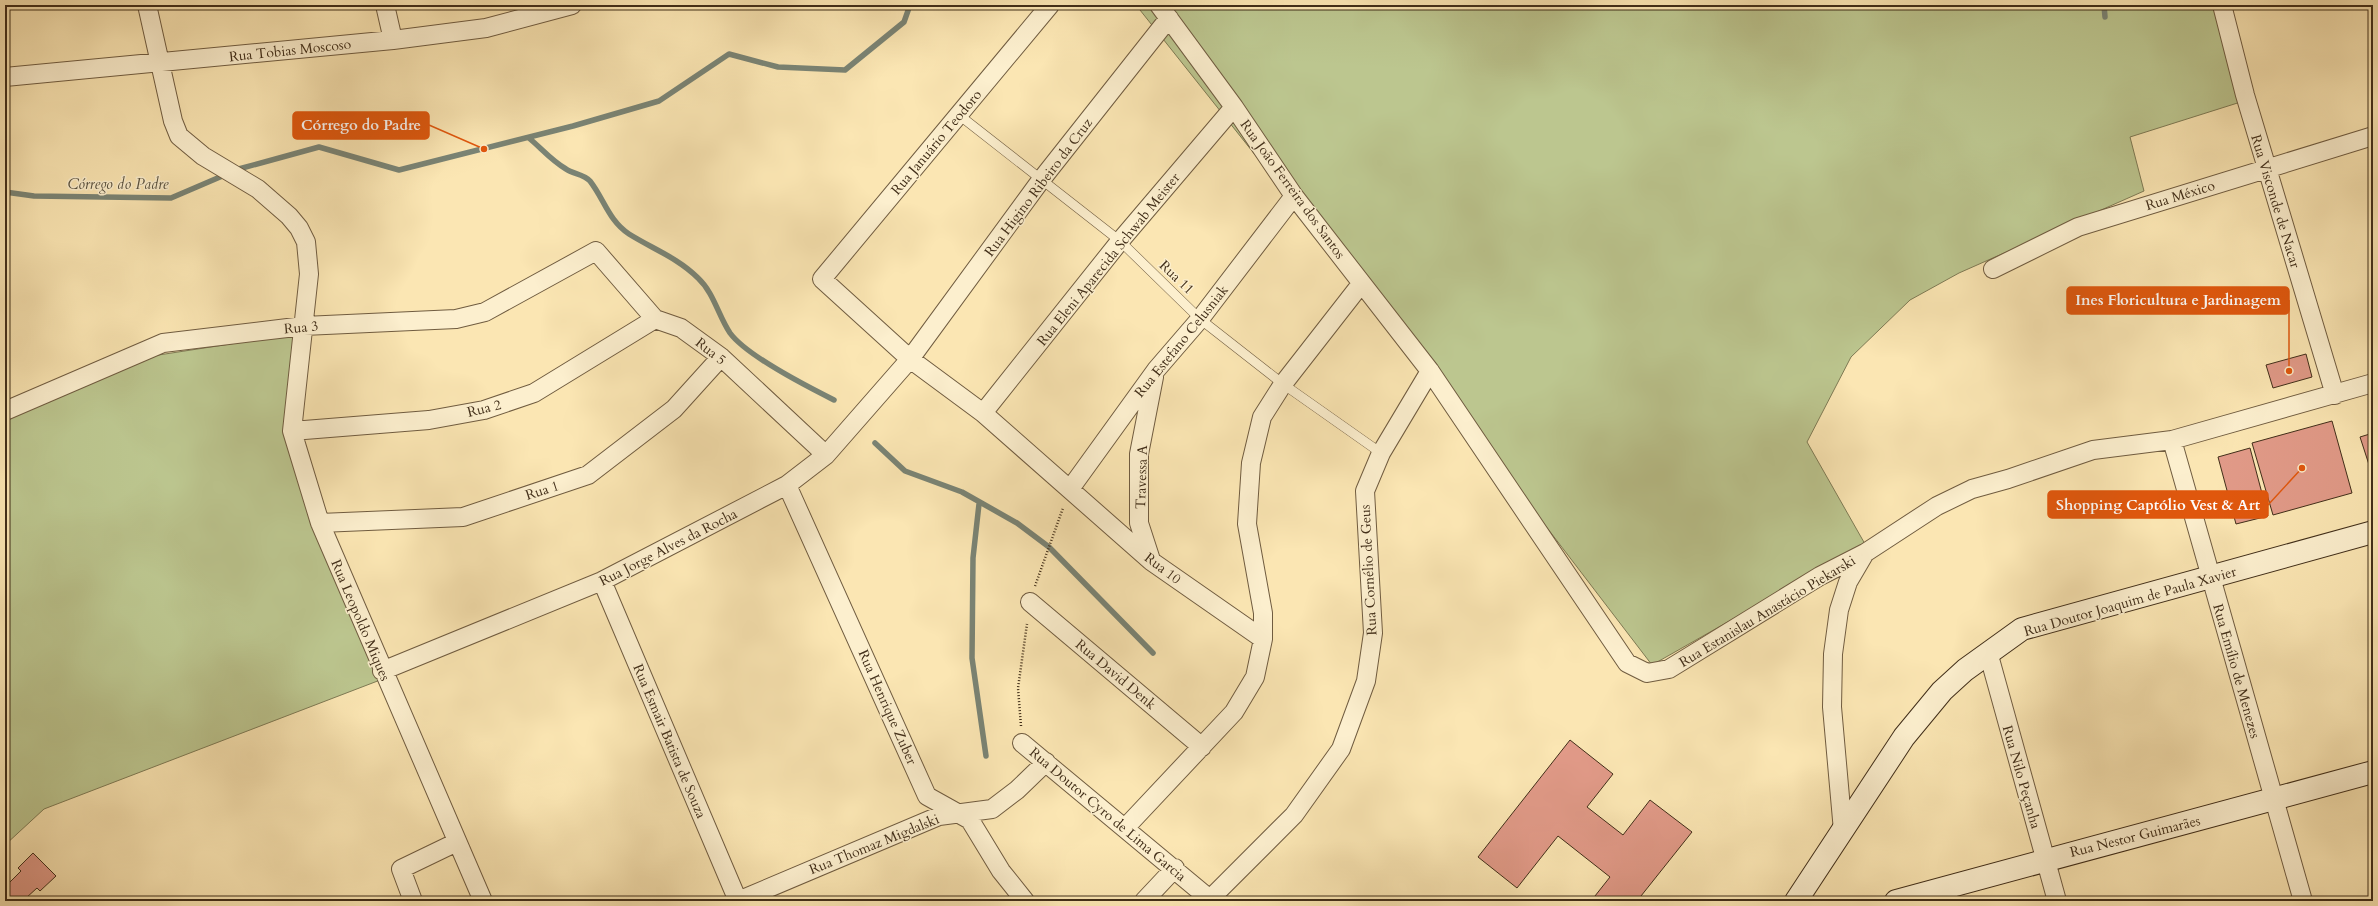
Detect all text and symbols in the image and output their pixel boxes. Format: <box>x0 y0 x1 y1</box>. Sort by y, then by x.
street label: Rua Tobias Moscoso <box>228 35 352 66</box>
street label: Rua Januário Teodoro <box>887 85 986 199</box>
callout: Córrego do Padre <box>293 112 429 139</box>
street label: Rua Higino Ribeiro da Cruz <box>980 114 1097 260</box>
text: Córrego do Padre <box>301 115 421 135</box>
street label: Rua João Ferreira dos Santos <box>1236 116 1350 263</box>
street label: Rua Visconde de Nacar <box>2246 132 2305 271</box>
street label: Rua Eleni Aparecida Schwab Meister <box>1033 168 1185 350</box>
water label: Córrego do Padre <box>67 174 169 194</box>
street label: Rua México <box>2143 176 2218 215</box>
street label: Rua 11 <box>1155 256 1198 299</box>
street label: Rua Estefano Celusniak <box>1130 281 1233 401</box>
callout: Ines Floricultura e Jardinagem <box>2067 287 2289 314</box>
text: Ines Floricultura e Jardinagem <box>2075 290 2281 310</box>
street label: Rua 3 <box>283 317 319 338</box>
street label: Rua 5 <box>691 333 730 369</box>
street label: Rua 2 <box>465 395 503 422</box>
street label: Travessa A <box>1131 445 1152 509</box>
street label: Rua 1 <box>523 476 561 505</box>
callout: Shopping Captólio Vest & Art <box>2048 491 2268 518</box>
text: Shopping Captólio Vest & Art <box>2056 495 2261 515</box>
street label: Rua Jorge Alves da Rocha <box>596 504 741 591</box>
street label: Rua Cornélio de Geus <box>1356 504 1381 636</box>
street label: Rua 10 <box>1140 548 1185 588</box>
street label: Rua Estanislau Anastácio Piekarski <box>1675 551 1859 672</box>
street label: Rua Leopoldo Miques <box>326 557 395 684</box>
street label: Rua Doutor Joaquim de Paula Xavier <box>2022 562 2239 641</box>
street label: Rua Emílio de Menezes <box>2208 602 2265 741</box>
street label: Rua David Denk <box>1071 635 1160 714</box>
street label: Rua Henrique Zuber <box>854 647 922 769</box>
street label: Rua Esmair Batista de Souza <box>628 661 711 821</box>
street label: Rua Nilo Peçanha <box>1998 723 2045 831</box>
street label: Rua Doutor Cyro de Lima Garcia <box>1025 743 1190 886</box>
street label: Rua Thomaz Migdalski <box>806 810 942 879</box>
street label: Rua Nestor Guimarães <box>2068 811 2203 862</box>

